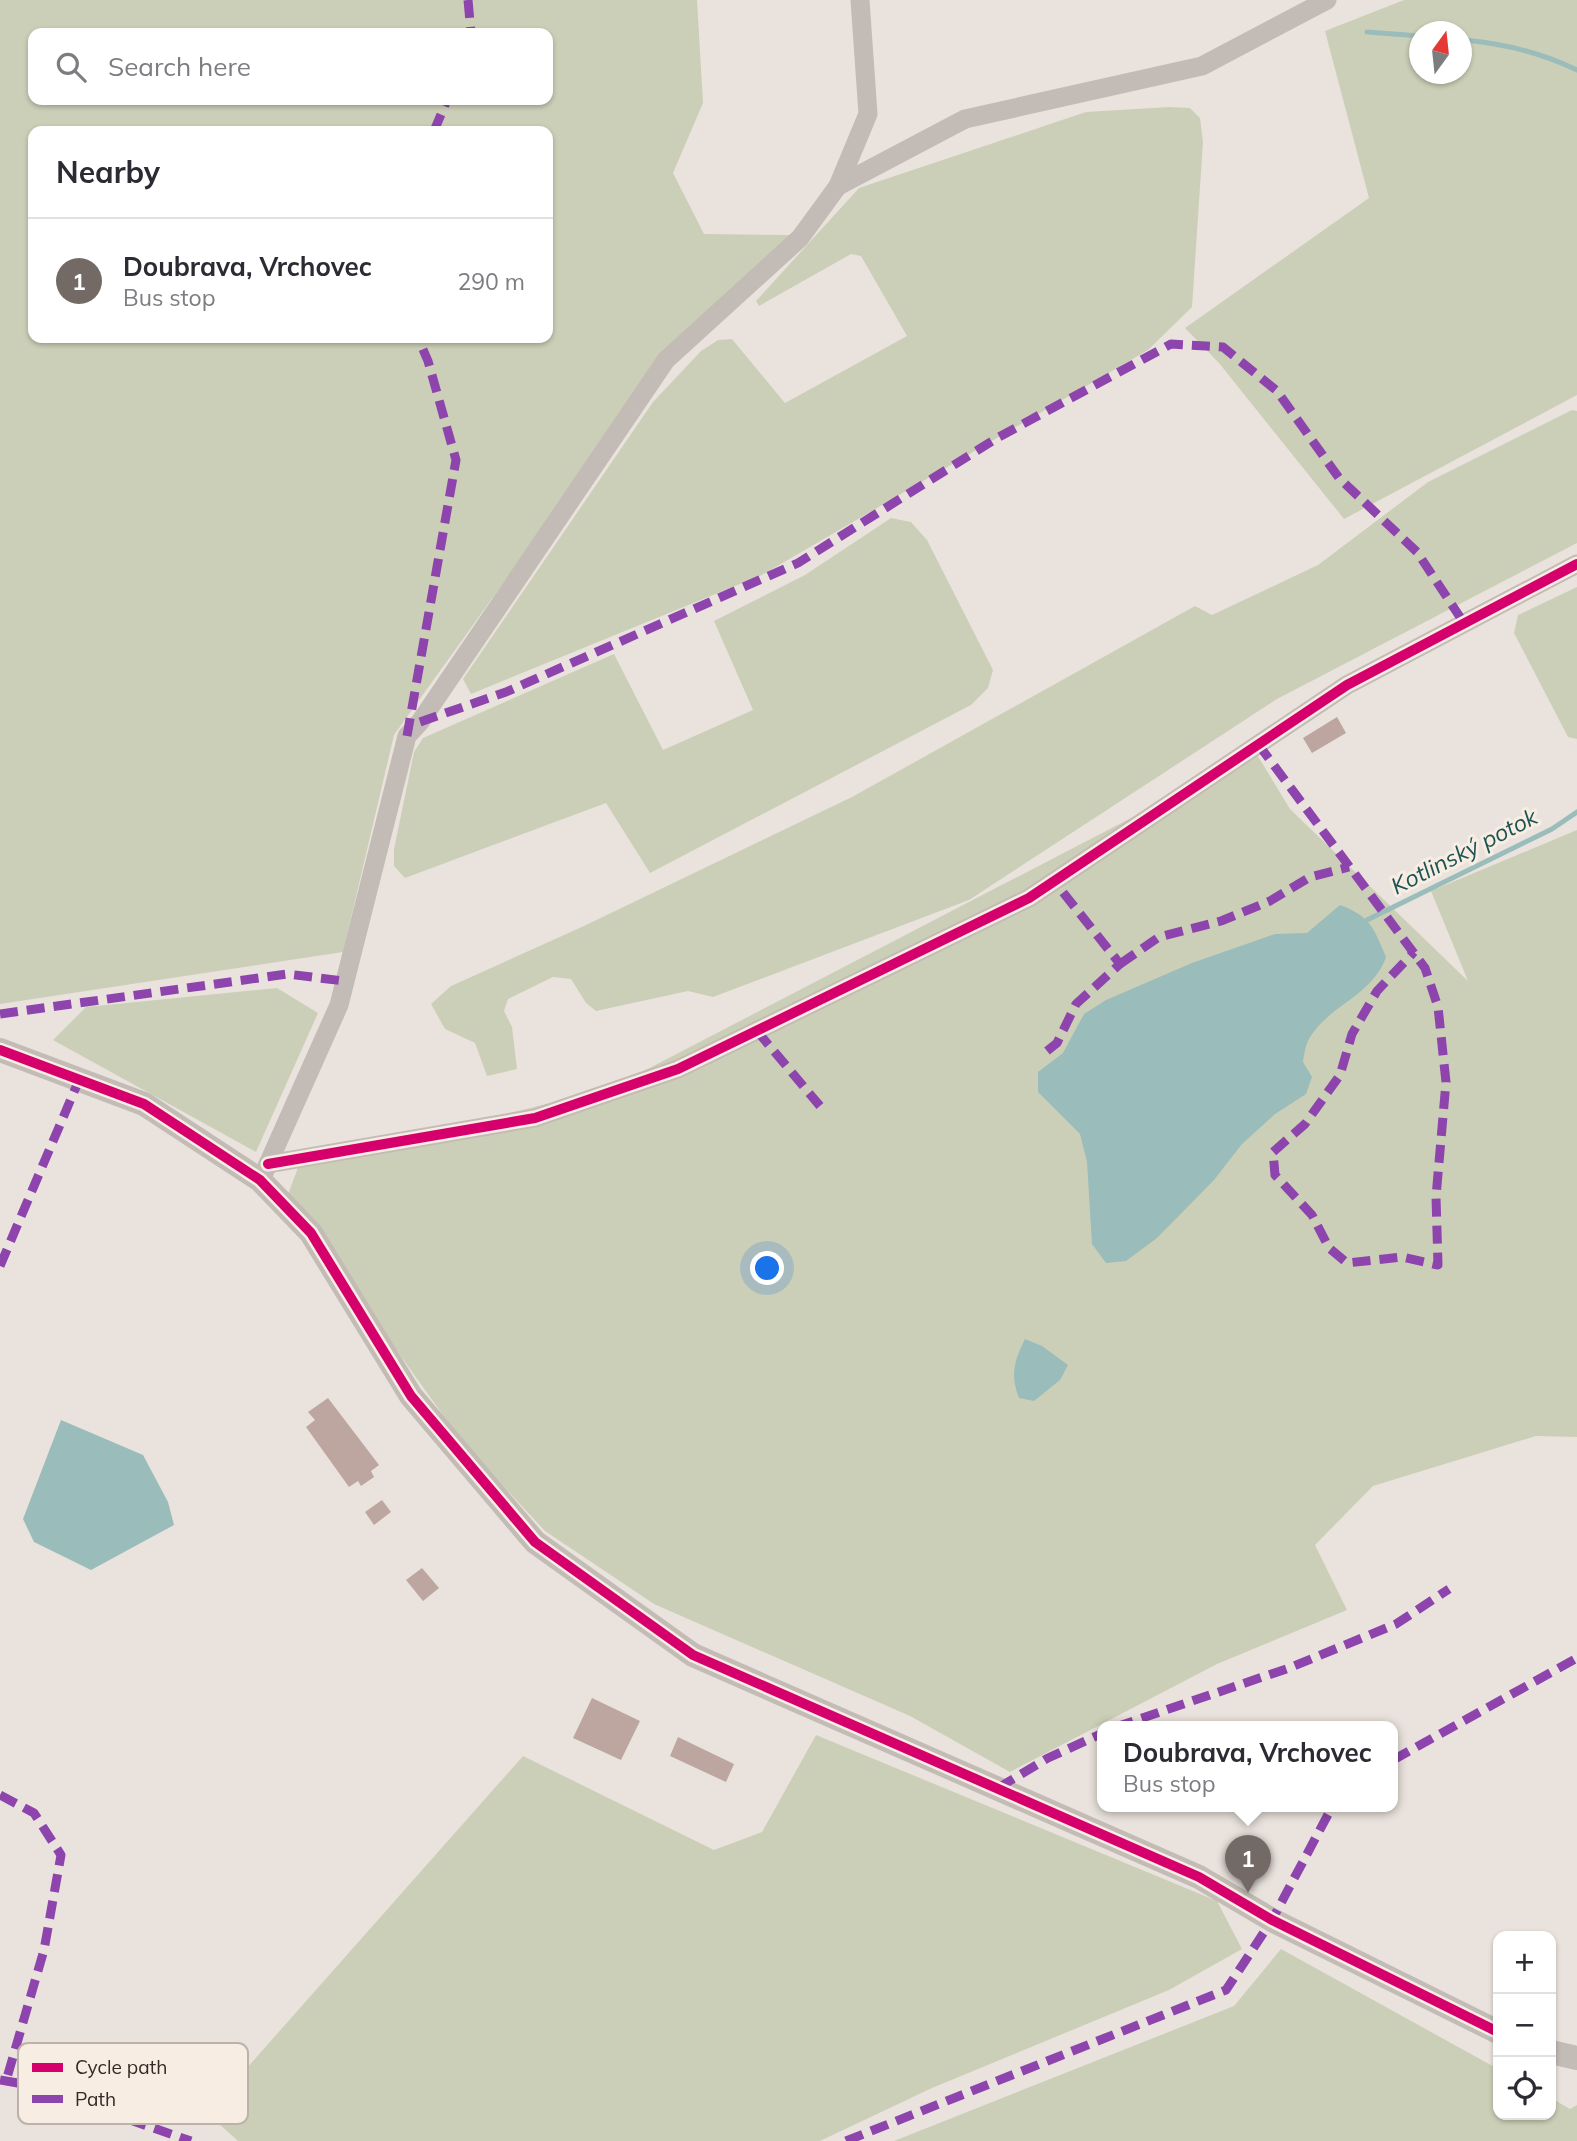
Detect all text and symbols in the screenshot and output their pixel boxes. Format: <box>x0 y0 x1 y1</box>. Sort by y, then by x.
north arrow <box>1409 21 1472 84</box>
search box <box>28 28 553 105</box>
icon: search <box>52 48 90 86</box>
text: Search here <box>108 50 251 83</box>
text: Nearby <box>56 153 160 191</box>
text: Doubrava, Vrchovec <box>123 250 372 283</box>
text: 1 <box>72 267 86 296</box>
text: 290 m <box>457 267 525 296</box>
text: Bus stop <box>123 283 215 312</box>
water label: Kotlinský potok <box>1386 801 1543 900</box>
your location <box>750 1251 784 1285</box>
popup <box>1097 1721 1398 1812</box>
text: Doubrava, Vrchovec <box>1123 1736 1372 1769</box>
text: Bus stop <box>1123 1769 1216 1798</box>
pin: 1 <box>1225 1835 1271 1893</box>
map controls <box>1493 1931 1556 2120</box>
button: + <box>1493 1931 1556 1994</box>
button: − <box>1493 1994 1556 2057</box>
legend <box>18 2043 248 2124</box>
text: Cycle path <box>75 2055 167 2079</box>
button: locate <box>1493 2057 1556 2120</box>
text: Path <box>75 2087 116 2111</box>

